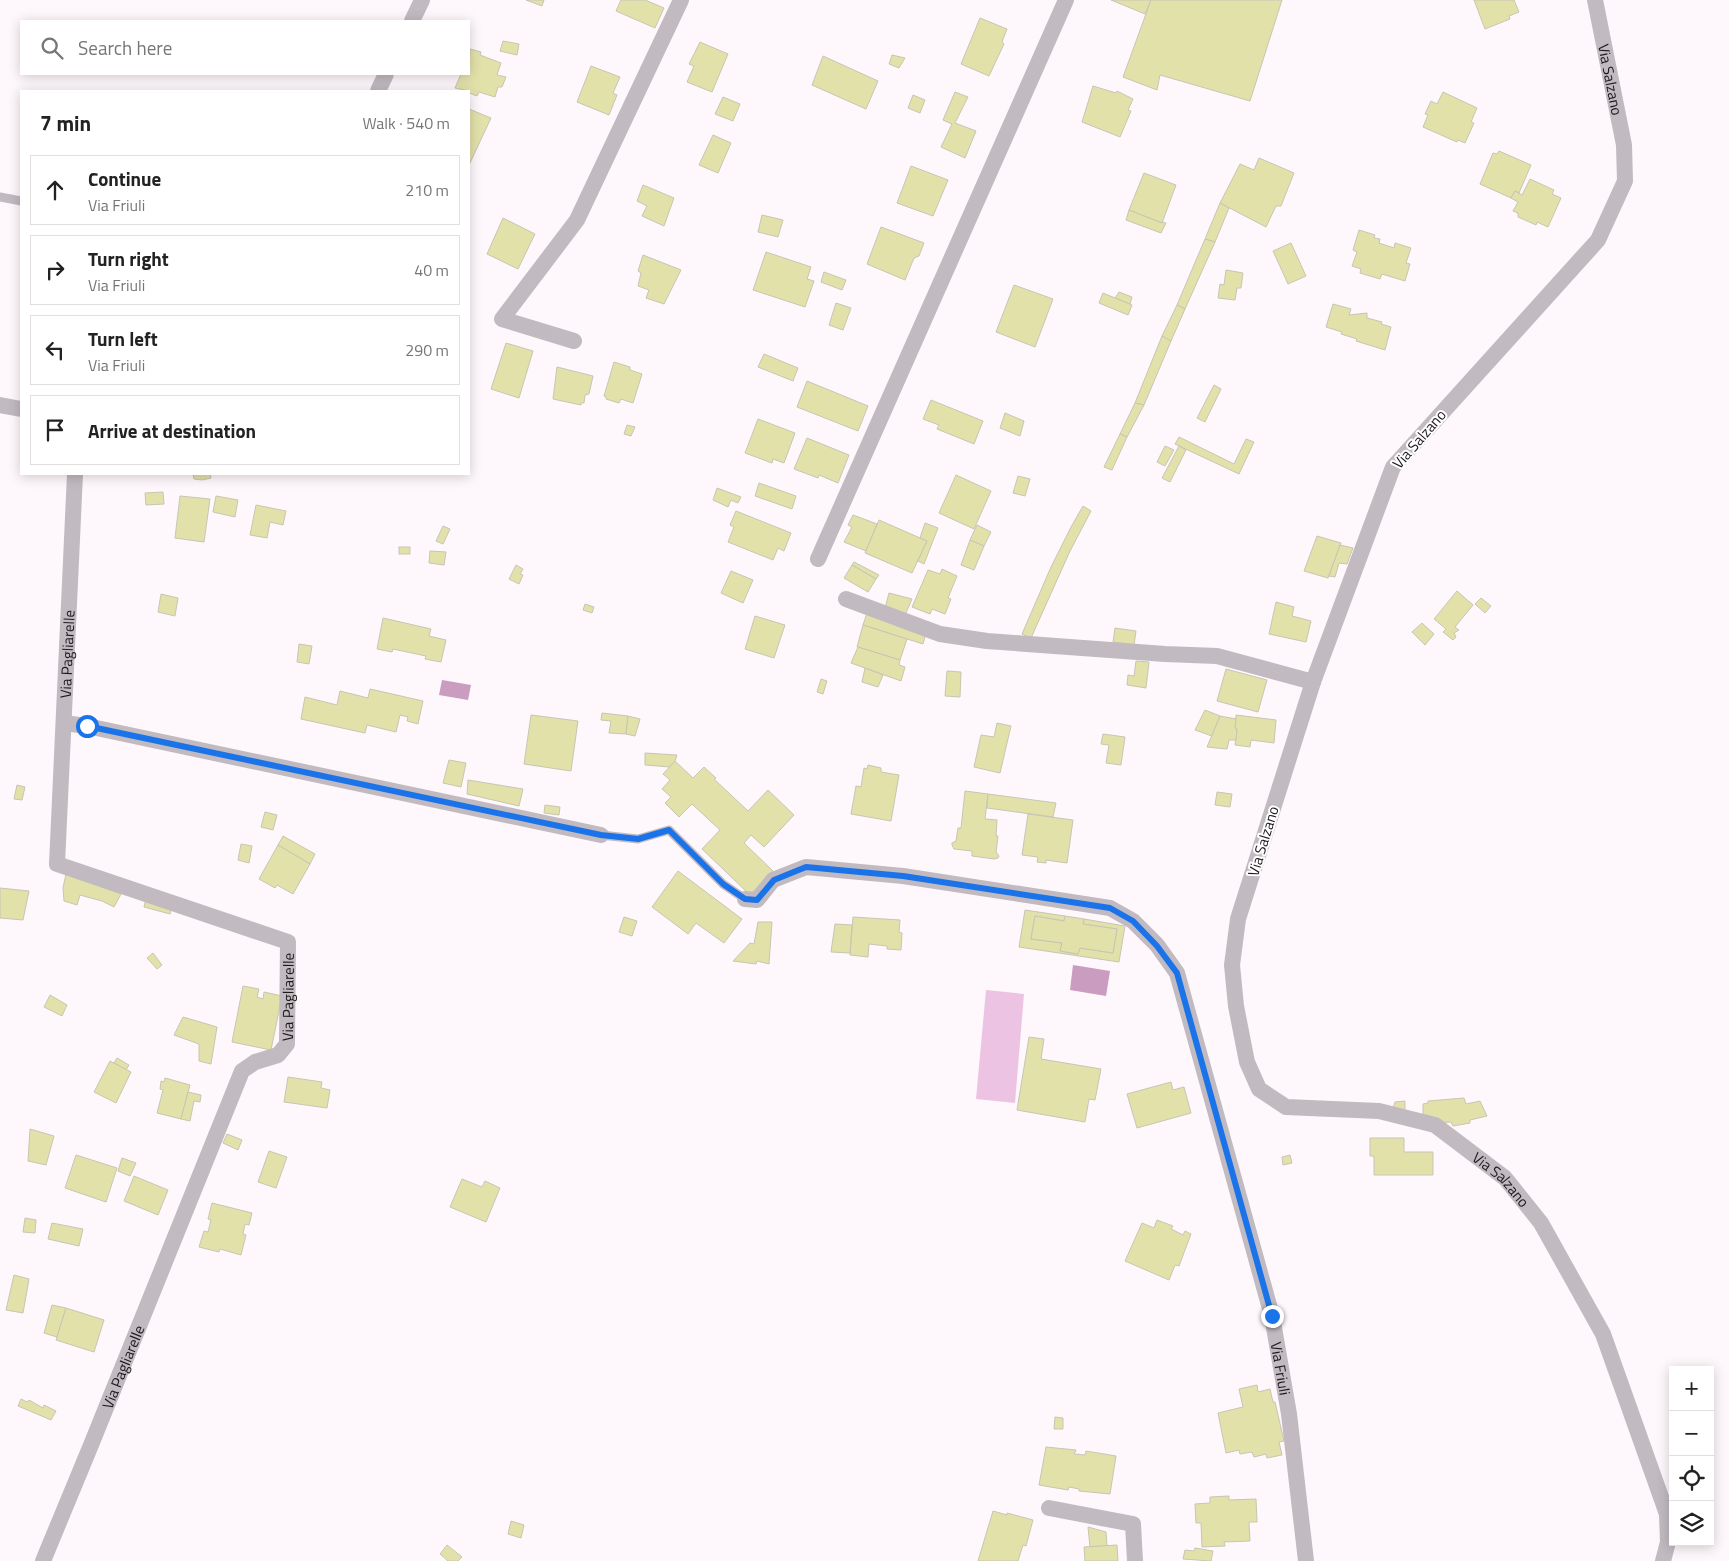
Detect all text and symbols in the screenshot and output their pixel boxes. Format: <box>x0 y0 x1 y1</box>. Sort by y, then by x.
search box <box>20 20 470 75</box>
text: Search here <box>78 33 172 62</box>
icon: search <box>38 34 66 62</box>
street label: Via Salzano <box>1593 42 1629 117</box>
text: 7 min <box>40 107 91 139</box>
text: Walk · 540 m <box>362 111 450 135</box>
text: Continue <box>88 164 161 193</box>
icon: ahead <box>41 176 69 204</box>
text: 210 m <box>405 178 449 202</box>
text: Via Friuli <box>88 193 145 217</box>
text: Turn right <box>88 244 169 273</box>
icon: right <box>41 256 69 284</box>
text: 40 m <box>414 258 449 282</box>
text: Via Friuli <box>88 273 145 297</box>
text: Turn left <box>88 324 158 353</box>
icon: left <box>41 336 69 364</box>
text: 290 m <box>405 338 449 362</box>
text: Via Friuli <box>88 353 145 377</box>
street label: Via Salzano <box>1387 404 1451 474</box>
icon: arrive <box>41 416 69 444</box>
text: Arrive at destination <box>88 416 256 445</box>
street label: Via Pagliarelle <box>53 609 80 699</box>
route start <box>76 715 99 738</box>
street label: Via Salzano <box>1241 803 1285 879</box>
street label: Via Pagliarelle <box>276 953 299 1041</box>
street label: Via Salzano <box>1468 1146 1535 1212</box>
route end <box>1261 1305 1284 1328</box>
street label: Via Pagliarelle <box>95 1321 150 1412</box>
street label: Via Friuli <box>1265 1340 1297 1397</box>
map controls <box>1669 1366 1714 1546</box>
button: + <box>1669 1366 1714 1411</box>
button: − <box>1669 1411 1714 1456</box>
button: locate <box>1669 1456 1714 1501</box>
button: layers <box>1669 1501 1714 1546</box>

